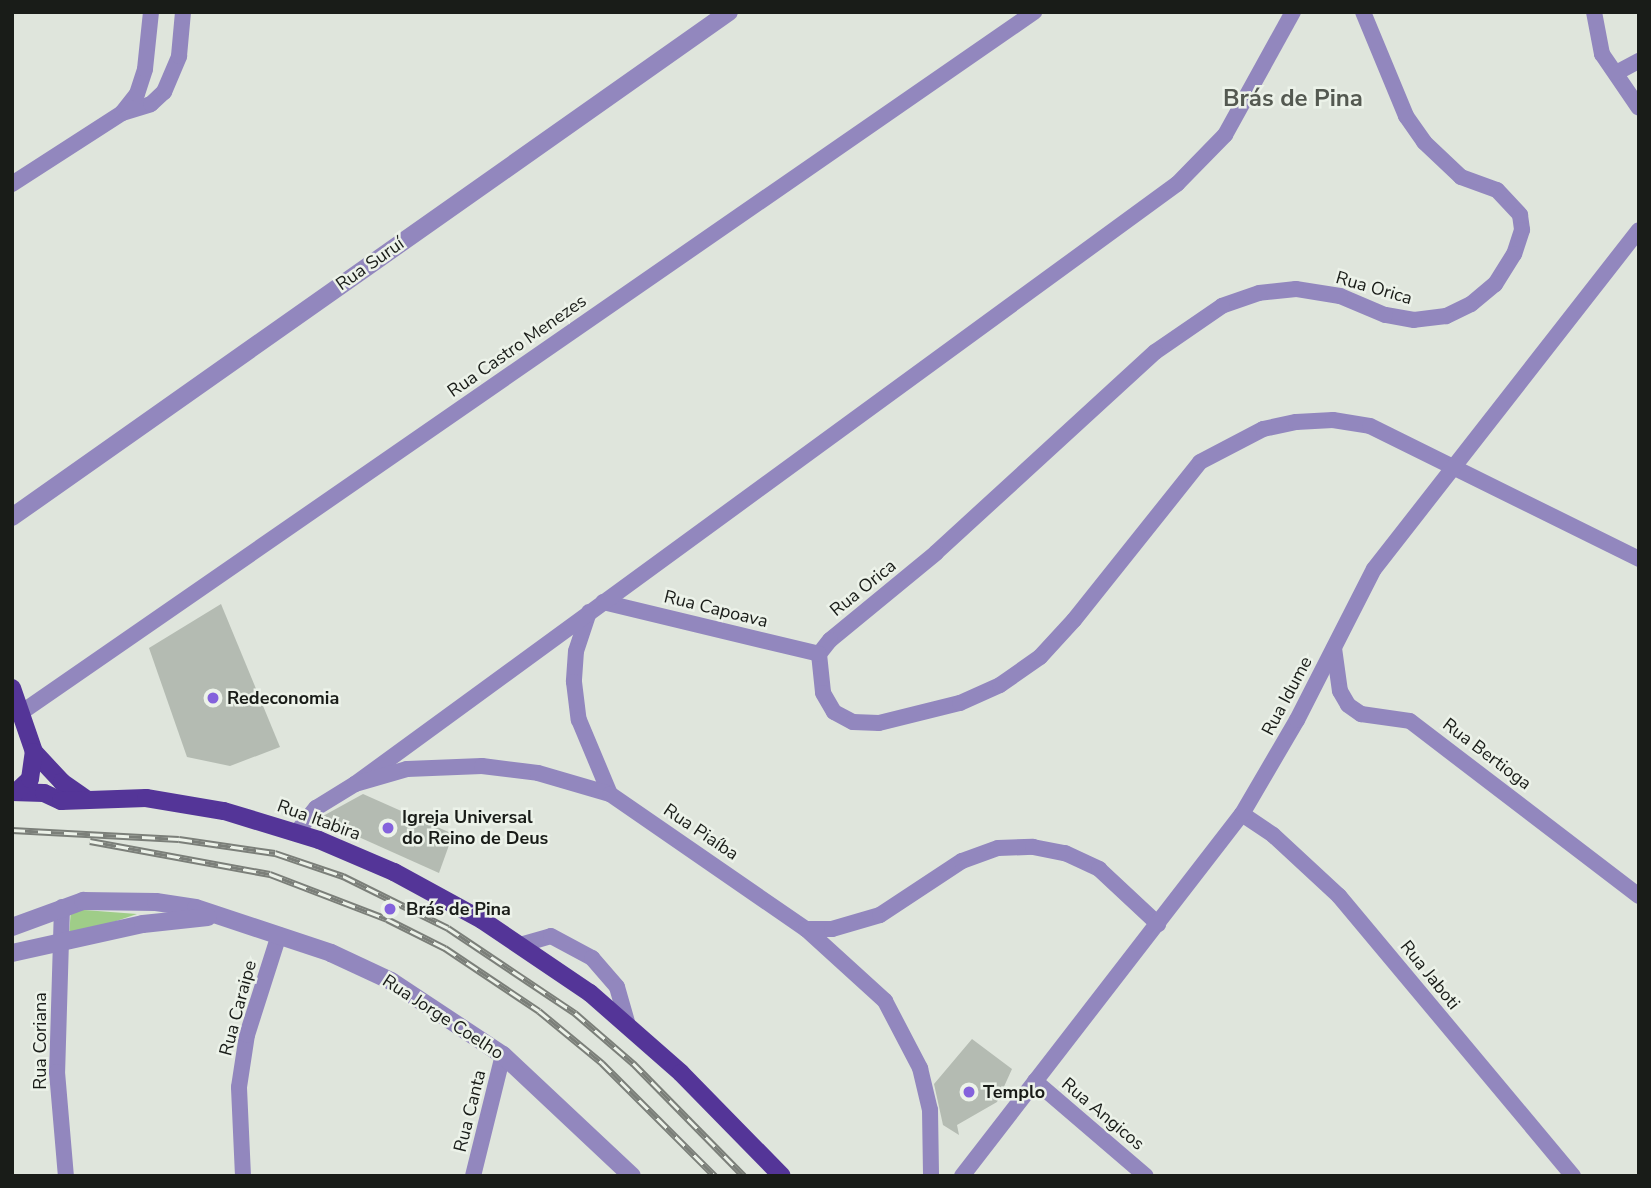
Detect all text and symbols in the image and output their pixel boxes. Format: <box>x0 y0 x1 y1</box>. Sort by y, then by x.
district label: Brás de Pina <box>1223 85 1363 113</box>
street label: Rua Suruí <box>332 233 408 295</box>
street label: Rua Orica <box>1333 267 1415 309</box>
street label: Rua Castro Menezes <box>443 290 591 402</box>
street label: Rua Orica <box>826 555 900 621</box>
street label: Rua Capoava <box>662 586 770 632</box>
street label: Rua Idume <box>1257 653 1317 739</box>
place label: Redeconomia <box>227 687 339 709</box>
marker: Redeconomia <box>205 690 221 706</box>
street label: Rua Bertioga <box>1438 714 1536 794</box>
street label: Rua Itabira <box>274 795 364 845</box>
street label: Rua Piaíba <box>659 799 743 865</box>
place label: Igreja Universal do Reino de Deus <box>402 807 548 850</box>
marker: Igreja Universal do Reino de Deus <box>380 820 396 836</box>
place label: Brás de Pina <box>406 898 511 920</box>
marker: Brás de Pina <box>380 899 400 919</box>
street label: Rua Jaboti <box>1396 936 1464 1014</box>
street label: Rua Caraipe <box>215 958 261 1058</box>
street label: Rua Jorge Coelho <box>378 970 508 1064</box>
street label: Rua Coriana <box>29 992 51 1090</box>
street label: Rua Canta <box>449 1068 491 1154</box>
street label: Rua Angicos <box>1057 1073 1149 1155</box>
place label: Templo <box>983 1081 1045 1103</box>
marker: Templo <box>961 1084 977 1100</box>

